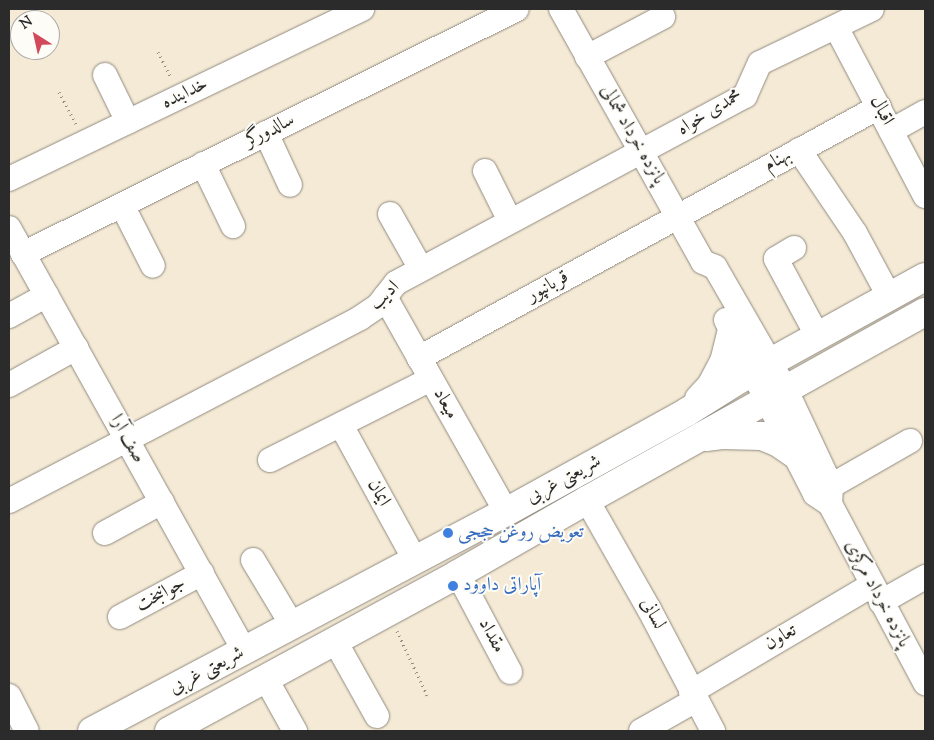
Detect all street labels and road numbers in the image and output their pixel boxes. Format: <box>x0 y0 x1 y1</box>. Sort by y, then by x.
street label: خدابنده <box>158 73 212 115</box>
street label: پانزده خرداد شمالی <box>594 81 670 189</box>
street label: محمدی خواه <box>673 85 747 141</box>
street label: اقبال <box>864 92 898 130</box>
street label: سالدورگر <box>241 109 299 153</box>
street label: بهنام <box>760 144 796 178</box>
street label: قربانپور <box>523 266 573 308</box>
street label: ادیب <box>365 276 405 316</box>
street label: میعاد <box>427 385 463 423</box>
street label: صف آرا <box>104 411 150 467</box>
street label: شریعتی غربی <box>523 450 605 510</box>
street label: ایمان <box>361 475 395 511</box>
street label: پانزده خرداد مرکزی <box>839 536 915 652</box>
street label: جوانبخت <box>132 573 190 617</box>
street label: لسانی <box>634 594 670 634</box>
street label: مقداد <box>472 615 510 657</box>
street label: تعاون <box>761 620 801 656</box>
street label: شریعتی غربی <box>166 642 248 700</box>

